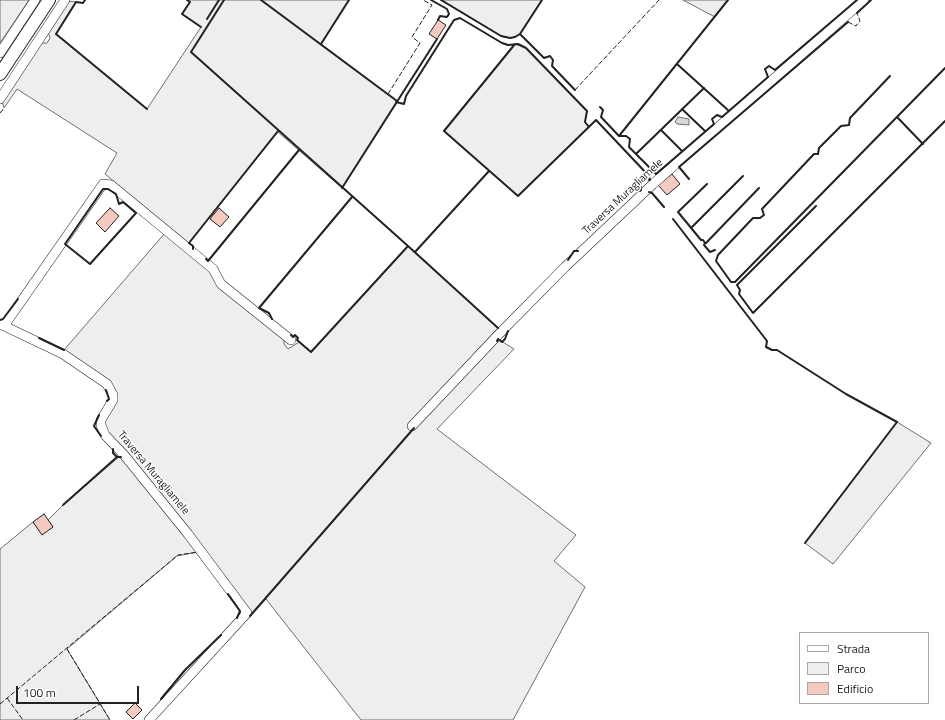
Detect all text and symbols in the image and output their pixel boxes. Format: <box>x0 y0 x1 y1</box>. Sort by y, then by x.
street label: Traversa Muragliamele <box>580 156 666 238</box>
street label: Traversa Muragliamele <box>114 429 192 517</box>
legend <box>799 632 929 704</box>
text: Strada <box>837 639 870 658</box>
text: Parco <box>837 659 866 678</box>
scale bar <box>18 678 141 704</box>
text: Edificio <box>837 679 873 698</box>
text: 100 m <box>23 683 56 702</box>

